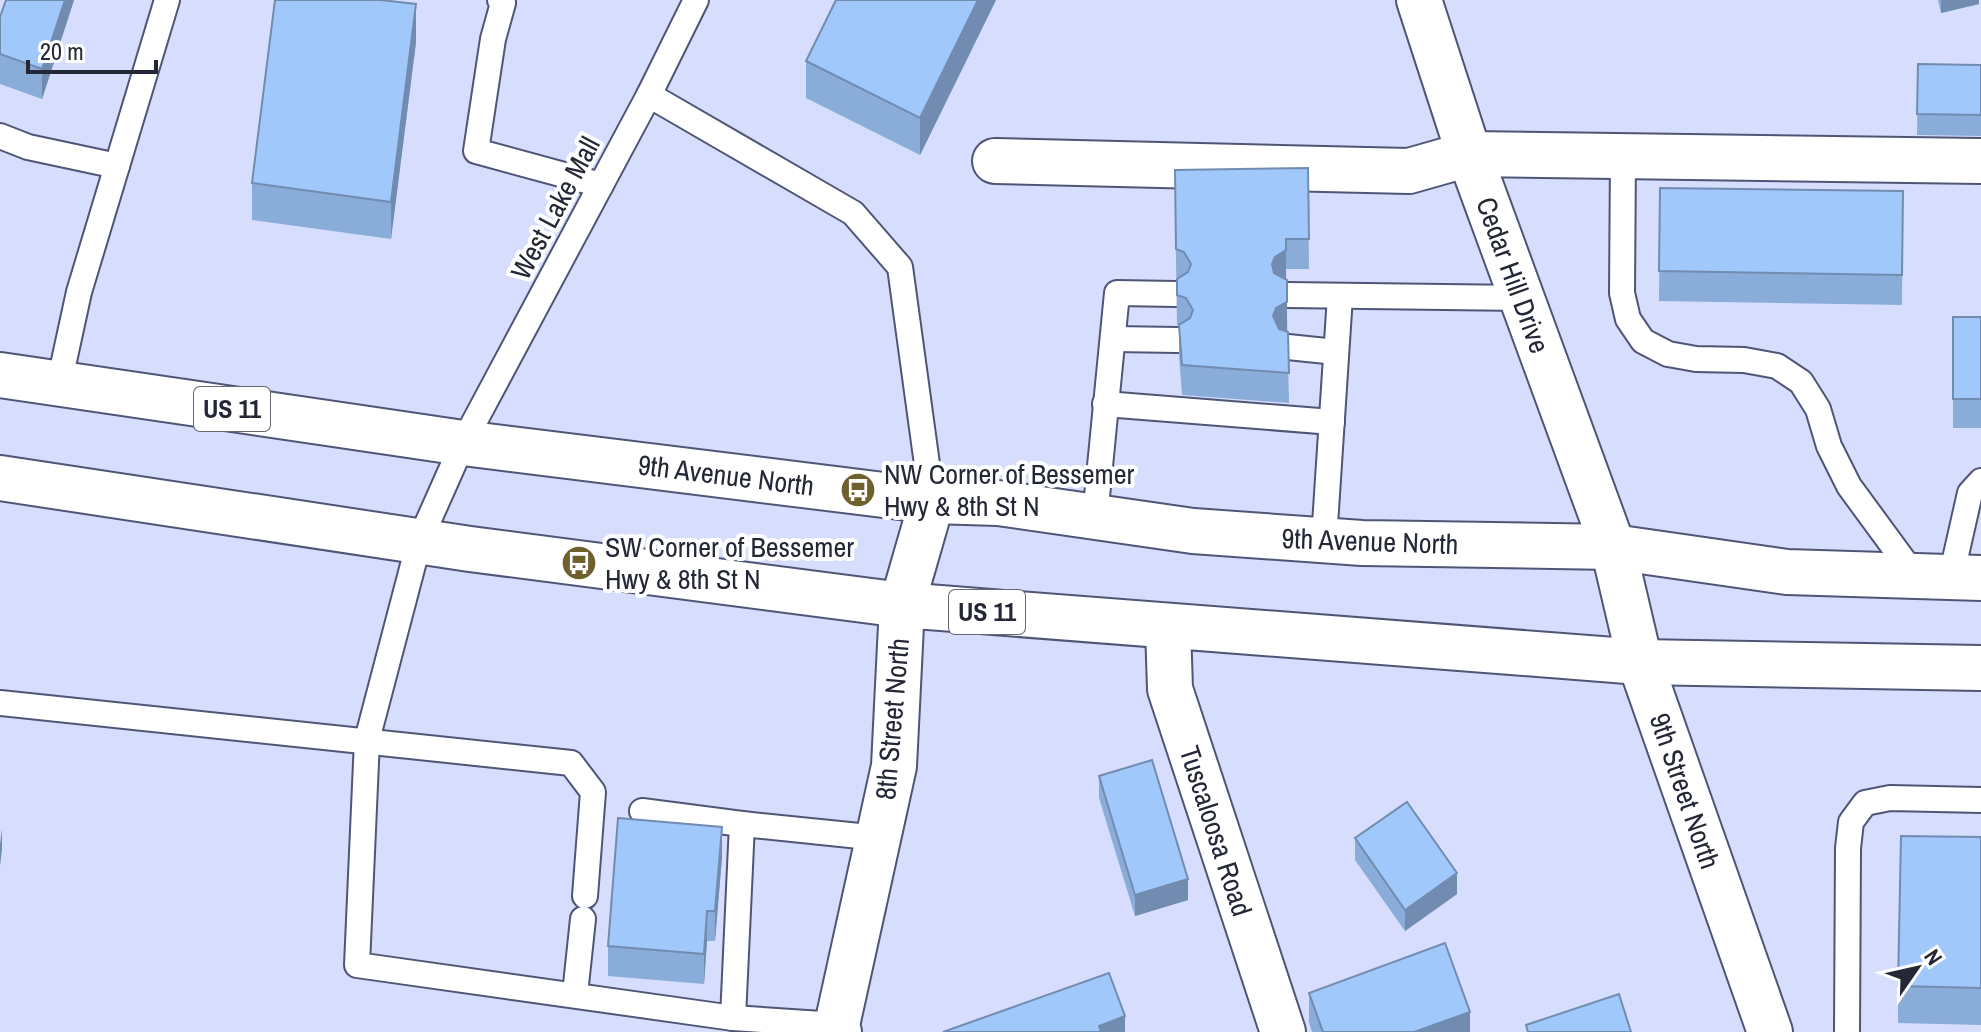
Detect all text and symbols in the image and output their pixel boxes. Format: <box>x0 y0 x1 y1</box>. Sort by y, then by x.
scale bar <box>28 24 156 74</box>
text: 20 m <box>40 35 84 67</box>
street label: West Lake Mall <box>501 130 609 286</box>
street label: Cedar Hill Drive <box>1467 192 1559 358</box>
road number: US 11 <box>194 387 270 431</box>
street label: 9th Avenue North <box>636 445 816 505</box>
place label: NW Corner of Bessemer Hwy & 8th St N <box>884 455 1134 525</box>
bus stop icon: NW Corner of Bessemer Hwy & 8th St N <box>839 471 877 509</box>
street label: 9th Avenue North <box>1281 519 1459 563</box>
place label: SW Corner of Bessemer Hwy & 8th St N <box>605 528 854 598</box>
bus stop icon: SW Corner of Bessemer Hwy & 8th St N <box>560 544 598 582</box>
road number: US 11 <box>949 590 1025 634</box>
street label: 8th Street North <box>866 637 918 801</box>
street label: 9th Street North <box>1641 708 1729 874</box>
street label: Tuscaloosa Road <box>1171 741 1261 921</box>
north arrow <box>1877 928 1957 1008</box>
text: N <box>1918 943 1950 971</box>

